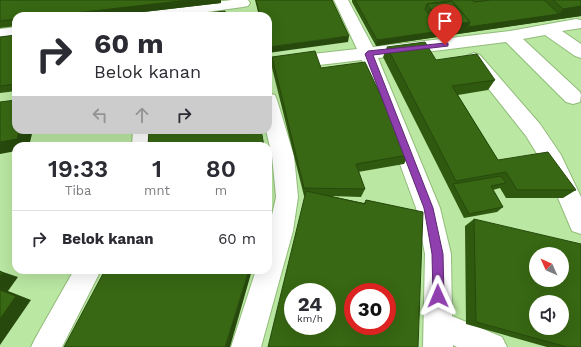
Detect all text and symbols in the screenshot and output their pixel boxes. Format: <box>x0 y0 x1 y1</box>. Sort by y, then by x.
pin <box>428 4 462 45</box>
icon: arrive <box>434 10 456 32</box>
text: 60 m <box>94 27 164 60</box>
icon: right <box>28 28 80 80</box>
text: Belok kanan <box>94 61 201 82</box>
icon: left <box>89 104 111 126</box>
icon: ahead <box>131 104 153 126</box>
icon: right <box>173 104 195 126</box>
text: 19:33 <box>48 155 108 183</box>
text: 1 <box>152 155 162 183</box>
text: 80 <box>206 155 236 183</box>
text: Tiba <box>65 183 91 198</box>
text: mnt <box>144 183 170 198</box>
text: m <box>215 183 227 198</box>
icon: right <box>28 228 50 250</box>
text: Belok kanan <box>62 230 153 248</box>
text: 60 m <box>218 230 256 248</box>
north arrow <box>529 247 569 287</box>
map controls <box>529 247 569 335</box>
position arrow <box>417 275 459 317</box>
speed limit sign: 30 <box>344 283 396 335</box>
text: 24 <box>298 292 322 316</box>
button: sound <box>529 295 569 335</box>
text: km/h <box>297 313 323 324</box>

